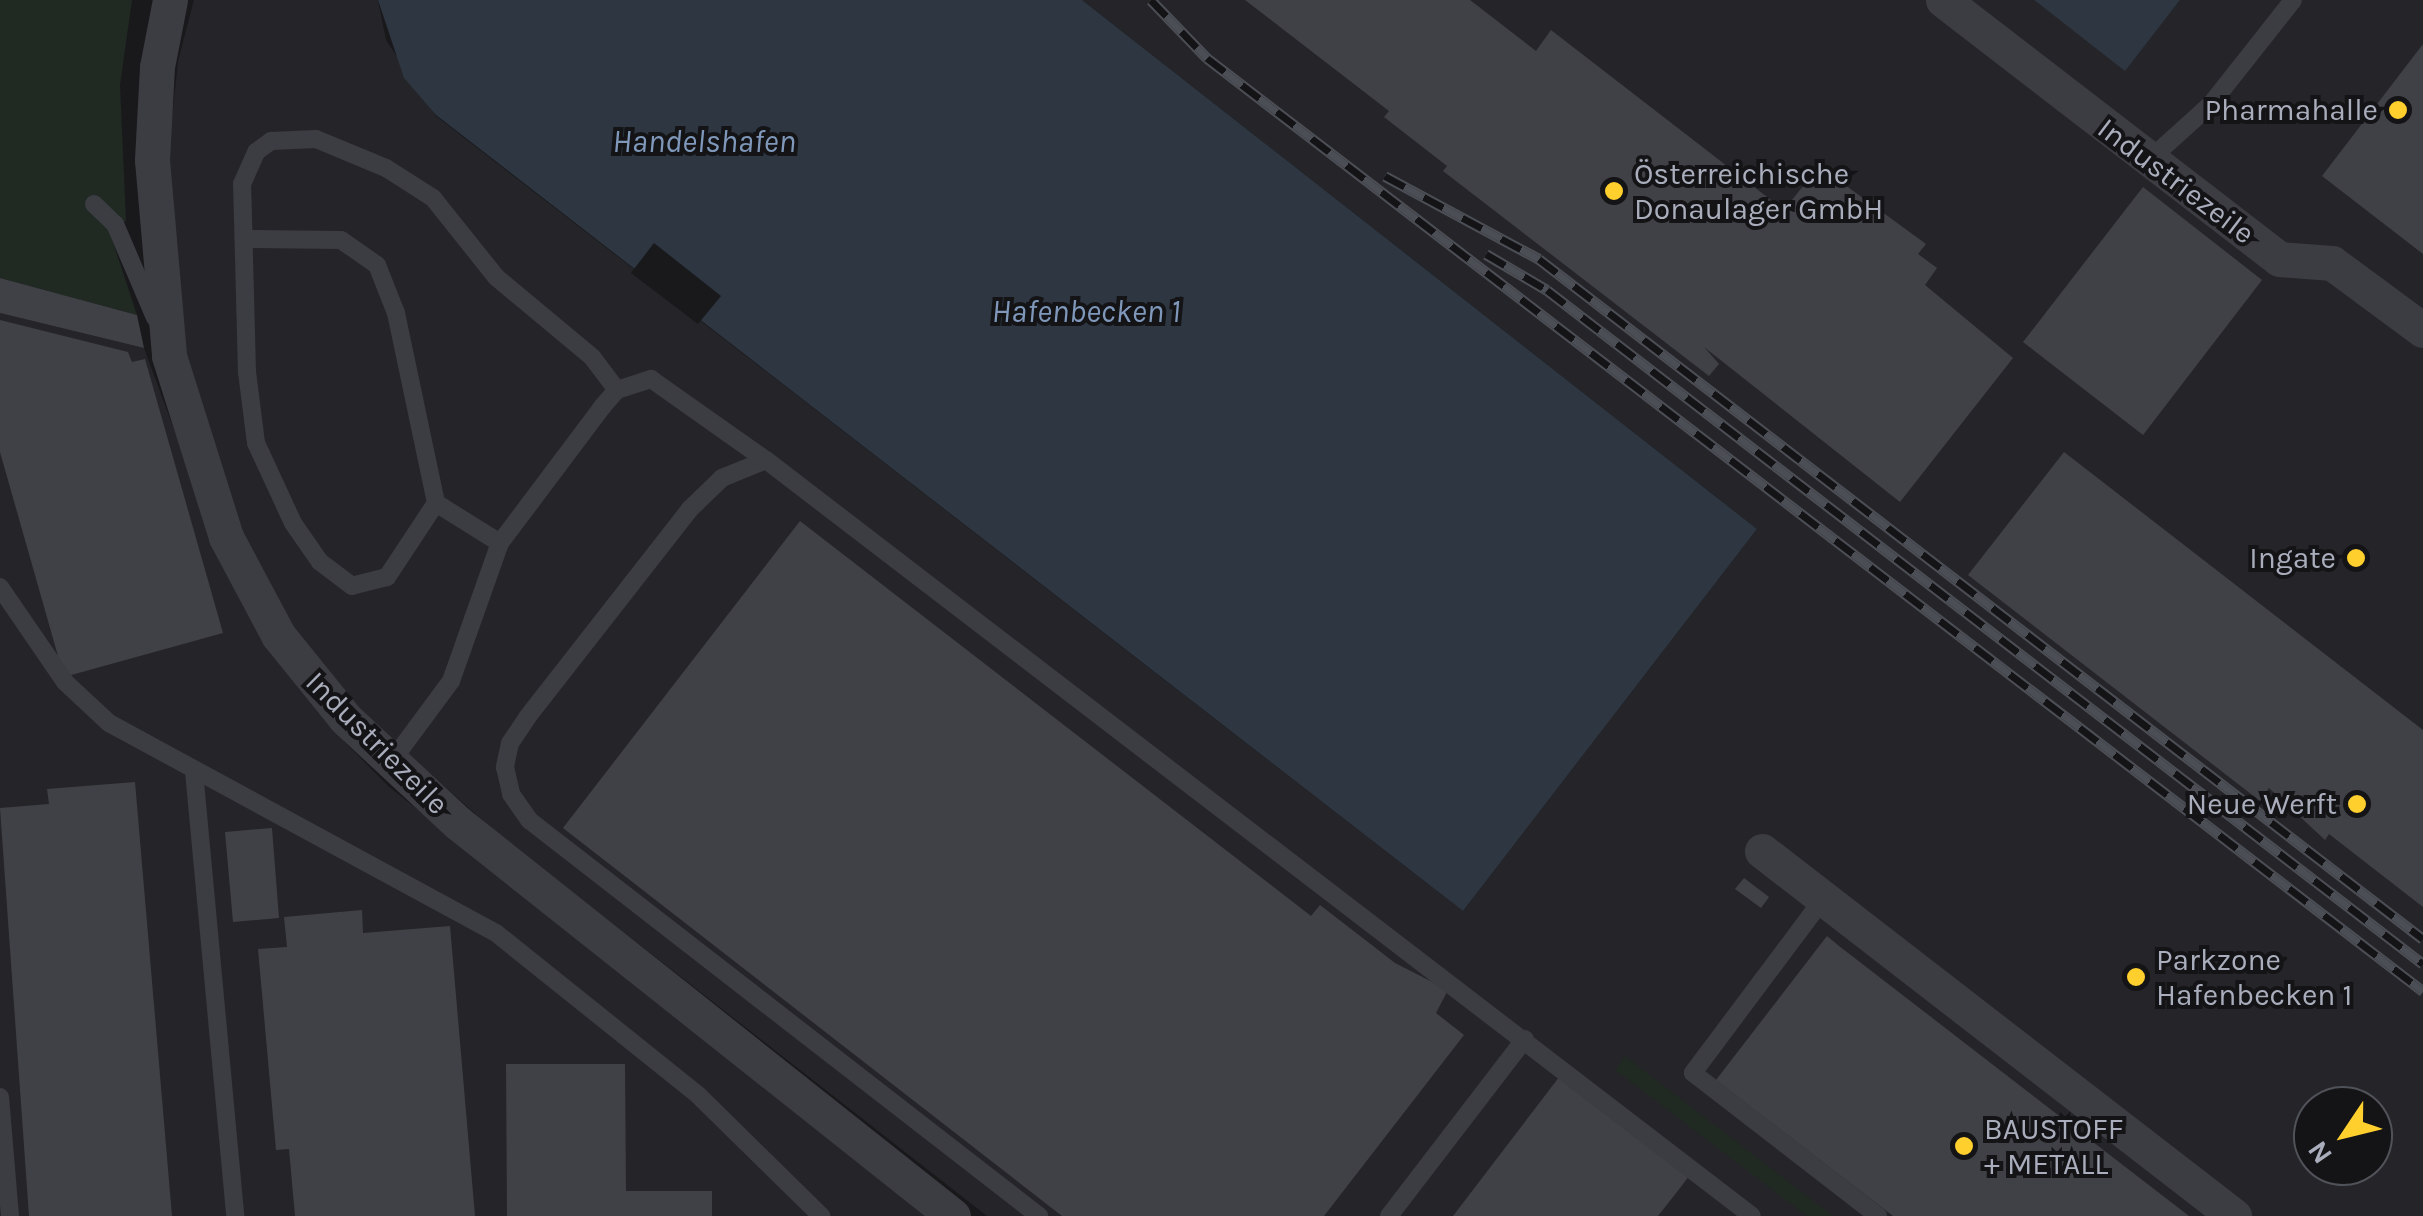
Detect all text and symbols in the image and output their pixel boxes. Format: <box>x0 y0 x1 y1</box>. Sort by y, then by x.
place label: Pharmahalle <box>2205 92 2378 128</box>
marker: Pharmahalle <box>2387 99 2409 121</box>
street label: Industriezeile <box>2090 110 2262 252</box>
water label: Handelshafen <box>612 123 796 161</box>
place label: Österreichische Donaulager GmbH <box>1634 156 1883 226</box>
marker: Österreichische Donaulager GmbH <box>1603 180 1625 202</box>
water label: Hafenbecken 1 <box>992 293 1180 331</box>
place label: Ingate <box>2249 540 2336 576</box>
marker: Ingate <box>2345 547 2367 569</box>
street label: Industriezeile <box>298 664 456 822</box>
place label: Neue Werft <box>2187 786 2337 822</box>
marker: Neue Werft <box>2346 793 2368 815</box>
place label: Parkzone Hafenbecken 1 <box>2156 942 2352 1012</box>
marker: Parkzone Hafenbecken 1 <box>2125 966 2147 988</box>
north arrow <box>2293 1086 2393 1186</box>
place label: BAUSTOFF + METALL <box>1984 1111 2123 1182</box>
marker: BAUSTOFF + METALL <box>1953 1135 1975 1157</box>
text: N <box>2300 1135 2339 1170</box>

